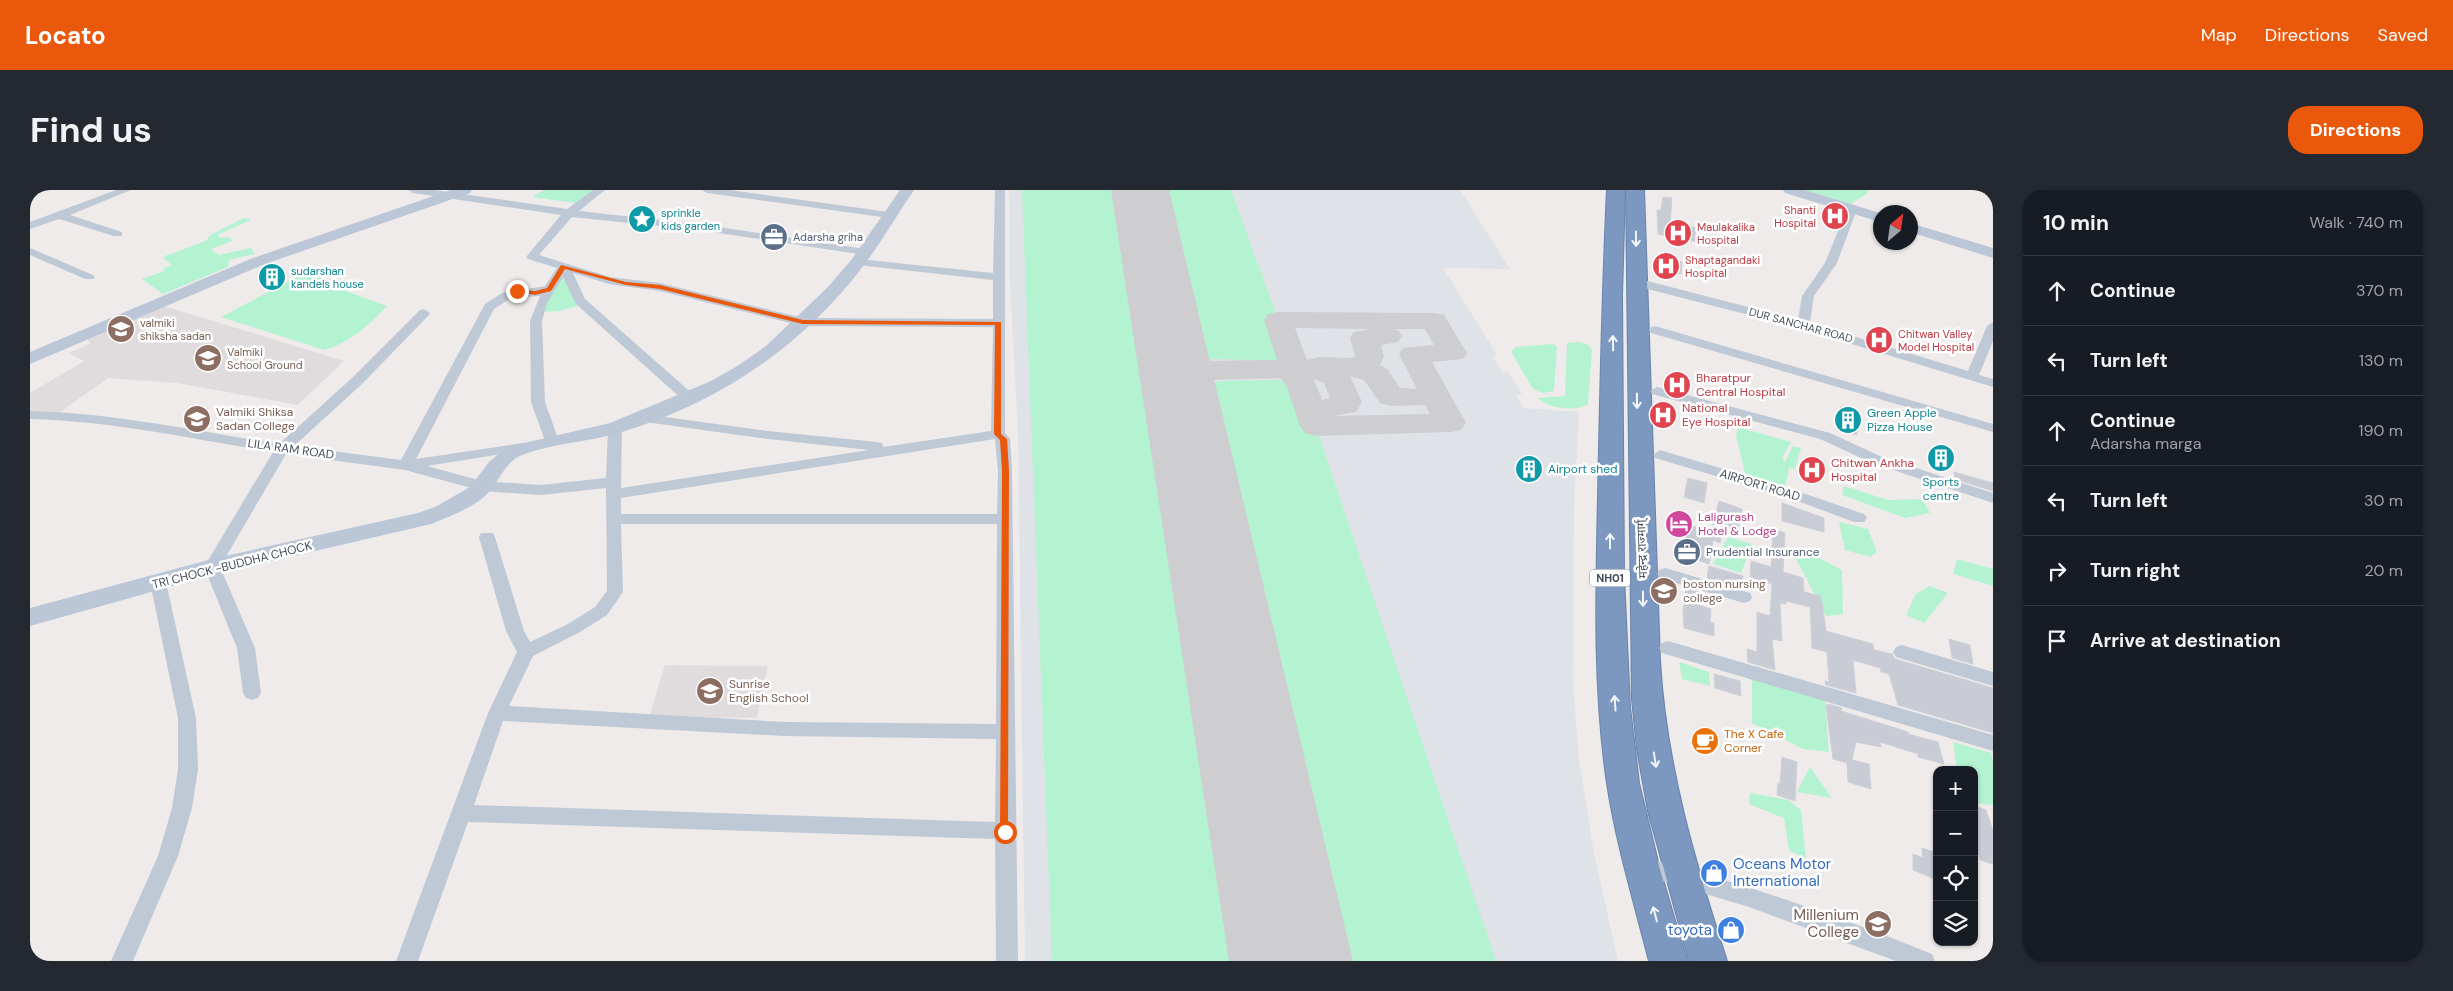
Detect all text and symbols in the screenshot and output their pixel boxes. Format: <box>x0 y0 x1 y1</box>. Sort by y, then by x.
text: Locato <box>25 20 106 51</box>
text: Map <box>2201 23 2237 47</box>
text: Directions <box>2265 23 2350 47</box>
text: Saved <box>2378 23 2428 47</box>
button: Directions <box>2288 106 2423 154</box>
text: Find us <box>30 107 152 153</box>
hospital icon: Shanti Hospital <box>1820 201 1850 231</box>
place label: Shanti Hospital <box>1774 203 1816 230</box>
place icon: sprinkle kids garden <box>627 204 657 234</box>
north arrow <box>1873 205 1918 250</box>
place label: sprinkle kids garden <box>661 206 720 233</box>
text: 10 min <box>2043 209 2109 237</box>
text: Walk · 740 m <box>2310 212 2403 233</box>
hospital icon: Maulakalika Hospital <box>1663 218 1693 248</box>
place label: Maulakalika Hospital <box>1697 220 1755 247</box>
office icon: Adarsha griha <box>759 222 789 252</box>
place label: Adarsha griha <box>793 230 863 244</box>
one-way arrow <box>1631 230 1640 246</box>
hospital icon: Shaptagandaki Hospital <box>1651 251 1681 281</box>
place label: Shaptagandaki Hospital <box>1685 253 1760 280</box>
building icon: sudarshan kandels house <box>257 262 287 292</box>
place label: sudarshan kandels house <box>291 264 364 291</box>
icon: ahead <box>2043 277 2071 305</box>
text: Continue <box>2090 278 2176 303</box>
route end <box>506 280 529 303</box>
text: 370 m <box>2356 280 2403 301</box>
street label: DUR SANCHAR ROAD <box>1747 304 1855 346</box>
school or university icon: valmiki shiksha sadan <box>106 314 136 344</box>
place label: valmiki shiksha sadan <box>140 316 211 343</box>
hospital icon: Chitwan Valley Model Hospital <box>1864 325 1894 355</box>
place label: Chitwan Valley Model Hospital <box>1898 327 1974 354</box>
one-way arrow <box>1608 336 1618 352</box>
school or university icon: Valmiki School Ground <box>193 343 223 373</box>
place label: Valmiki School Ground <box>227 345 303 372</box>
icon: left <box>2043 347 2071 375</box>
text: Turn left <box>2090 348 2168 373</box>
text: 130 m <box>2359 350 2403 371</box>
hospital icon: Bharatpur Central Hospital <box>1662 370 1692 400</box>
place label: Bharatpur Central Hospital <box>1696 370 1785 400</box>
one-way arrow <box>1632 392 1642 409</box>
hospital icon: National Eye Hospital <box>1648 400 1678 430</box>
place label: National Eye Hospital <box>1682 400 1751 430</box>
school or university icon: Valmiki Shiksa Sadan College <box>182 404 212 434</box>
place label: Valmiki Shiksa Sadan College <box>216 404 295 434</box>
building icon: Green Apple Pizza House <box>1833 405 1863 435</box>
place label: Green Apple Pizza House <box>1867 405 1937 435</box>
text: Continue <box>2090 408 2176 433</box>
icon: ahead <box>2043 417 2071 445</box>
text: 190 m <box>2359 420 2403 441</box>
text: Adarsha marga <box>2090 433 2201 454</box>
street label: LILA RAM ROAD <box>247 435 335 463</box>
building icon: Sports centre <box>1926 443 1956 473</box>
building icon: Airport shed <box>1514 454 1544 484</box>
hospital icon: Chitwan Ankha Hospital <box>1797 455 1827 485</box>
place label: Chitwan Ankha Hospital <box>1831 455 1914 485</box>
place label: Airport shed <box>1548 461 1618 477</box>
street label: AIRPORT ROAD <box>1718 465 1802 505</box>
place label: Sports centre <box>1923 474 1959 504</box>
icon: left <box>2043 487 2071 515</box>
text: Turn left <box>2090 488 2168 513</box>
text: 30 m <box>2364 490 2403 511</box>
hotel icon: Laligurash Hotel & Lodge <box>1664 509 1694 539</box>
place label: Laligurash Hotel & Lodge <box>1698 509 1776 539</box>
street label: महेन्द्र राज्मार्ग् <box>1633 517 1651 579</box>
one-way arrow <box>1605 533 1615 550</box>
street label: TRI CHOCK -BUDDHA CHOCK <box>151 537 313 593</box>
office icon: Prudential Insurance <box>1672 537 1702 567</box>
place label: Prudential Insurance <box>1706 544 1820 560</box>
icon: right <box>2043 557 2071 585</box>
text: Turn right <box>2090 558 2180 583</box>
text: 20 m <box>2364 560 2403 581</box>
road number: NH01 <box>1590 569 1630 586</box>
school or university icon: boston nursing college <box>1649 576 1679 606</box>
place label: boston nursing college <box>1683 576 1766 606</box>
one-way arrow <box>1638 590 1648 606</box>
icon: arrive <box>2043 627 2071 655</box>
text: Arrive at destination <box>2090 628 2281 653</box>
school or university icon: Sunrise English School <box>695 676 725 706</box>
place label: Sunrise English School <box>729 676 809 706</box>
one-way arrow <box>1610 695 1620 711</box>
cafe icon: The X Cafe Corner <box>1690 726 1720 756</box>
place label: The X Cafe Corner <box>1724 726 1784 756</box>
one-way arrow <box>1651 752 1661 768</box>
map controls <box>1933 766 1978 946</box>
button: + <box>1933 766 1978 811</box>
button: − <box>1933 811 1978 856</box>
route start <box>994 821 1017 844</box>
place label: Oceans Motor International <box>1733 854 1832 891</box>
button: locate <box>1933 856 1978 901</box>
shop icon: Oceans Motor International <box>1699 858 1729 888</box>
button: layers <box>1933 901 1978 946</box>
place label: Millenium College <box>1793 905 1859 942</box>
one-way arrow <box>1649 906 1659 922</box>
school or university icon: Millenium College <box>1863 909 1893 939</box>
shop icon: toyota <box>1716 915 1746 945</box>
place label: toyota <box>1668 920 1712 940</box>

